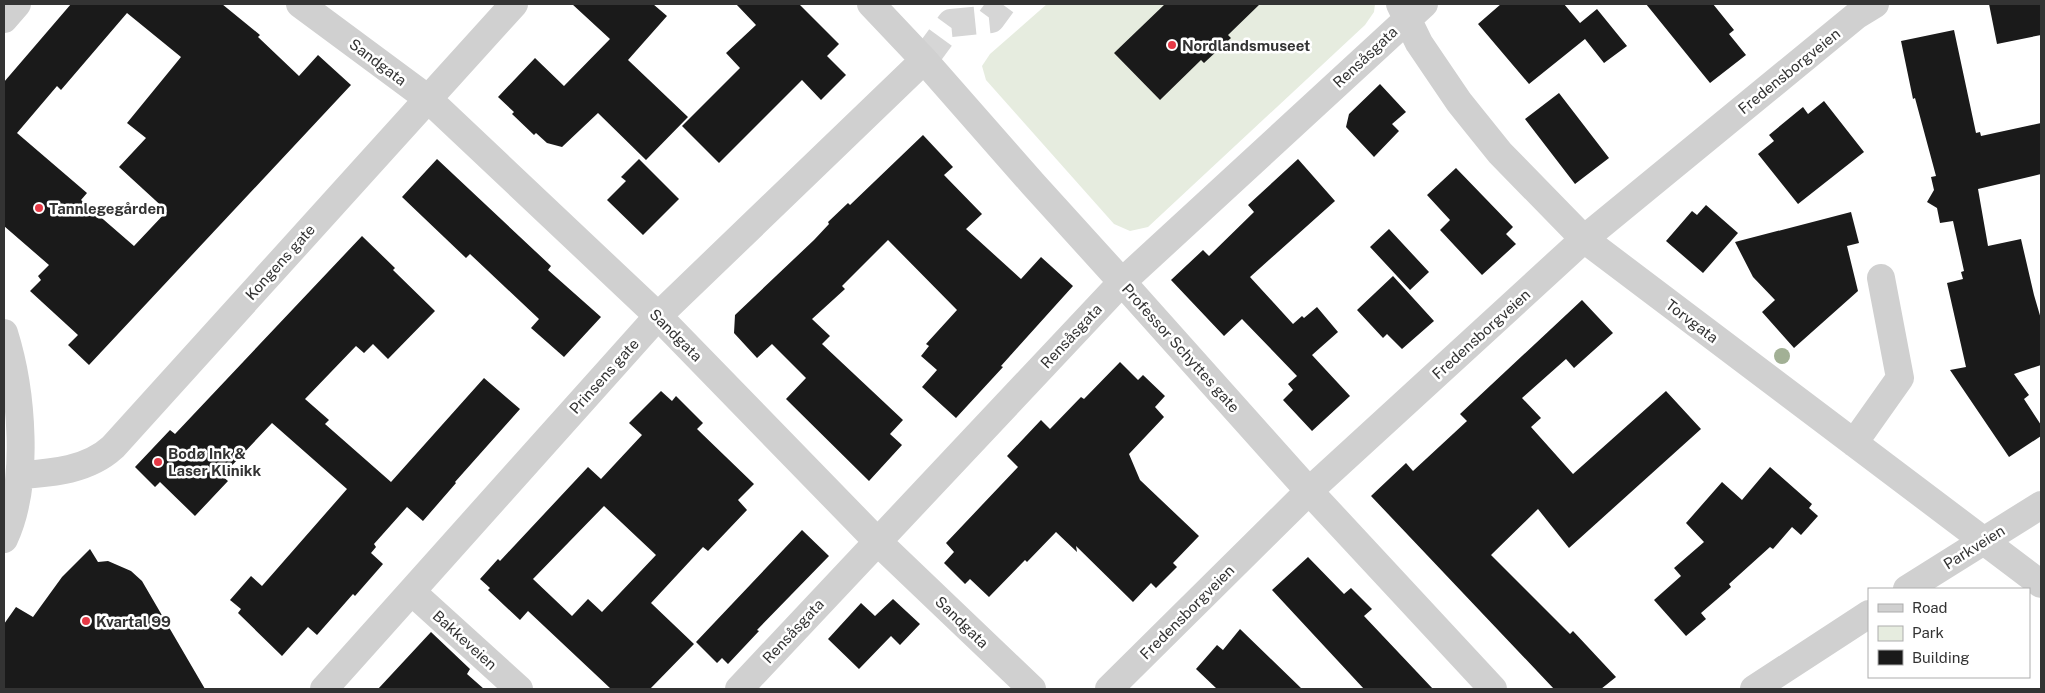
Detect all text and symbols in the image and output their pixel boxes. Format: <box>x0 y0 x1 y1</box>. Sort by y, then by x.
street label: Rensåsgata <box>1329 23 1401 91</box>
street label: Fredensborgveien <box>1735 25 1843 117</box>
street label: Sandgata <box>346 35 410 89</box>
place label: Nordlandsmuseet <box>1182 37 1310 54</box>
marker: Nordlandsmuseet <box>1166 39 1178 51</box>
place label: Tannlegegården <box>49 200 165 217</box>
marker: Tannlegegården <box>33 202 45 214</box>
street label: Kongens gate <box>242 221 318 303</box>
street label: Professor Schyttes gate <box>1119 280 1243 416</box>
street label: Fredensborgveien <box>1429 286 1533 382</box>
street label: Torvgata <box>1663 296 1721 346</box>
street label: Rensåsgata <box>1037 300 1105 372</box>
street label: Sandgata <box>646 305 706 365</box>
street label: Prinsens gate <box>566 335 642 417</box>
place label: Bodø Ink & Laser Klinikk <box>168 445 261 479</box>
marker: Bodø Ink & Laser Klinikk <box>152 456 164 468</box>
street label: Parkveien <box>1940 522 2008 572</box>
street label: Fredensborgveien <box>1136 561 1238 663</box>
legend <box>1868 588 2030 678</box>
street label: Sandgata <box>932 593 992 651</box>
street label: Rensåsgata <box>759 595 827 667</box>
text: Road <box>1912 599 1948 616</box>
street label: Bakkeveien <box>430 607 500 673</box>
place label: Kvartal 99 <box>96 613 171 630</box>
marker: Kvartal 99 <box>80 615 92 627</box>
text: Park <box>1912 624 1944 641</box>
text: Building <box>1912 649 1970 666</box>

